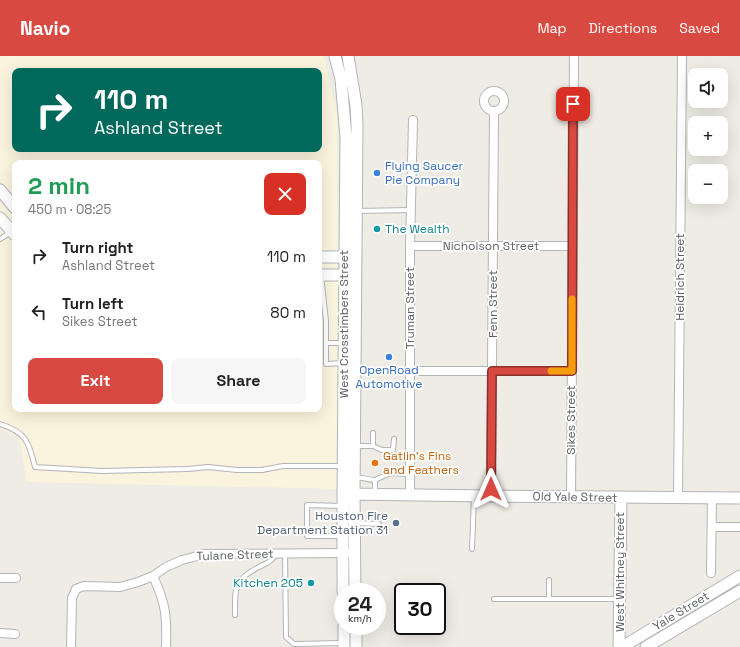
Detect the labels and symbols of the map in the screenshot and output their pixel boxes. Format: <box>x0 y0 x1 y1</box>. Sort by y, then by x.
pin <box>556 87 590 121</box>
place label: Flying Saucer Pie Company <box>385 158 464 188</box>
marker: Flying Saucer Pie Company <box>372 168 382 178</box>
place label: The Wealth <box>385 221 450 237</box>
marker: The Wealth <box>372 224 382 234</box>
street label: Heidrich Street <box>672 233 688 321</box>
street label: Nicholson Street <box>443 238 539 254</box>
street label: West Crosstimbers Street <box>336 250 352 398</box>
street label: Truman Street <box>402 267 418 349</box>
street label: Fenn Street <box>485 270 501 338</box>
marker: OpenRoad Automotive <box>384 352 394 362</box>
place label: OpenRoad Automotive <box>356 362 422 392</box>
street label: Sikes Street <box>563 385 579 455</box>
place label: Gatlin's Fins and Feathers <box>383 448 459 478</box>
marker: Gatlin's Fins and Feathers <box>370 458 380 468</box>
position arrow <box>470 468 512 510</box>
street label: Old Yale Street <box>533 488 617 506</box>
place label: Houston Fire Department Station 31 <box>257 508 388 538</box>
street label: West Whitney Street <box>612 512 628 632</box>
marker: Houston Fire Department Station 31 <box>391 518 401 528</box>
street label: Tulane Street <box>196 546 274 564</box>
place label: Kitchen 205 <box>233 575 303 591</box>
marker: Kitchen 205 <box>306 578 316 588</box>
speed limit sign: 30 <box>394 583 446 635</box>
street label: Yale Street <box>650 588 712 634</box>

